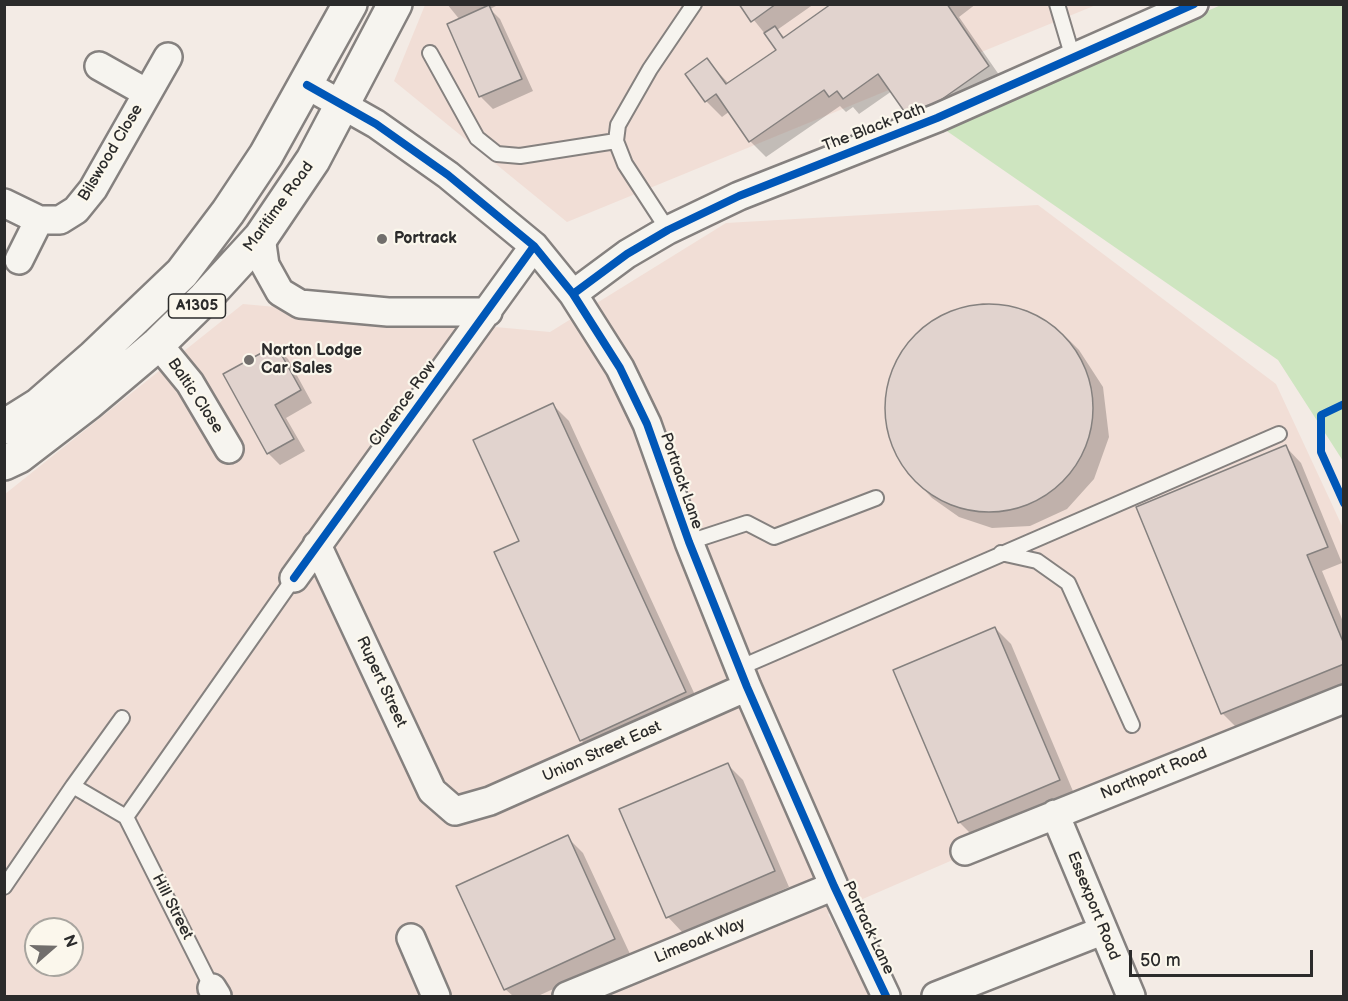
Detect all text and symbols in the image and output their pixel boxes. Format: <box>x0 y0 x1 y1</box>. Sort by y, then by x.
street label: The Black Path <box>820 100 928 156</box>
street label: Bilswood Close <box>75 101 147 205</box>
street label: Maritime Road <box>240 158 318 256</box>
place label: Portrack <box>394 229 457 249</box>
marker: Portrack <box>375 232 389 246</box>
road number: A1305 <box>168 294 226 318</box>
place label: Norton Lodge Car Sales <box>261 341 362 379</box>
marker: Norton Lodge Car Sales <box>242 353 256 367</box>
street label: Baltic Close <box>163 355 227 437</box>
street label: Clarence Row <box>365 357 441 451</box>
street label: Portrack Lane <box>656 430 706 532</box>
street label: Rupert Street <box>352 633 410 731</box>
street label: Union Street East <box>540 717 664 787</box>
street label: Northport Road <box>1098 744 1210 804</box>
street label: Essexport Road <box>1062 849 1124 963</box>
street label: Hill Street <box>147 871 197 943</box>
street label: Portrack Lane <box>838 878 898 978</box>
street label: Limeoak Way <box>652 914 748 968</box>
north arrow <box>24 917 84 977</box>
text: N <box>59 932 80 950</box>
scale bar <box>1132 938 1316 976</box>
text: 50 m <box>1140 950 1181 971</box>

